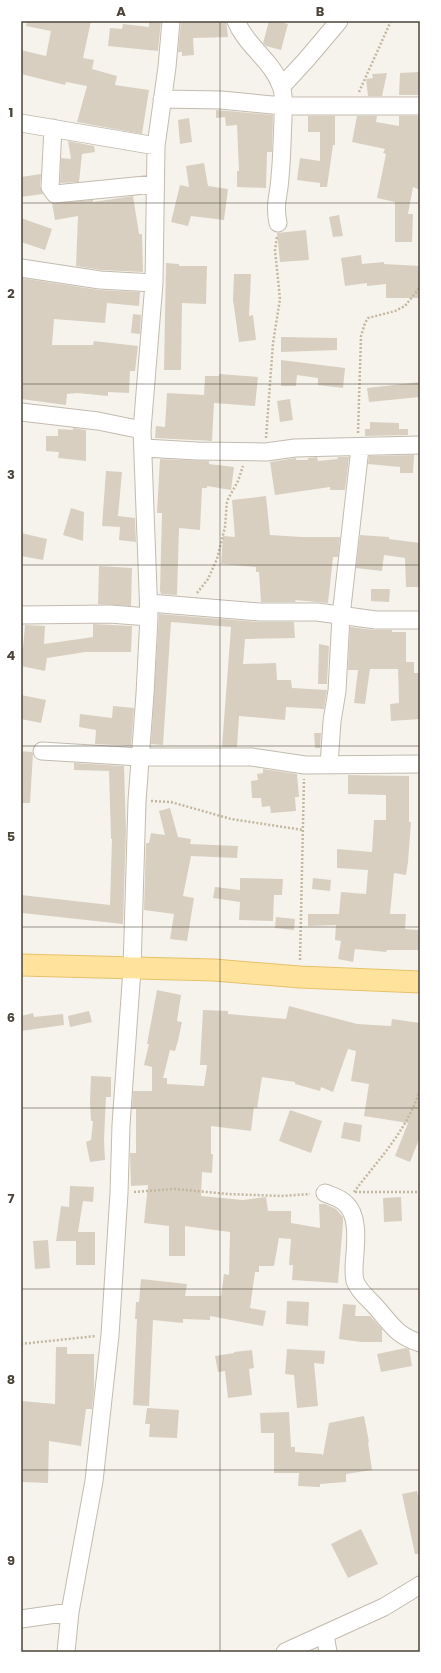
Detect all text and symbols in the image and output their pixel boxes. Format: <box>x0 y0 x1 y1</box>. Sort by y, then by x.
text: A <box>116 2 126 21</box>
text: B <box>316 2 325 21</box>
text: 1 <box>9 103 13 122</box>
text: 2 <box>7 284 15 303</box>
text: 3 <box>7 465 15 484</box>
text: 4 <box>7 646 16 665</box>
text: 5 <box>7 827 15 846</box>
text: 6 <box>7 1008 15 1027</box>
text: 7 <box>8 1189 15 1208</box>
text: 8 <box>7 1370 15 1389</box>
text: 9 <box>7 1551 15 1570</box>

